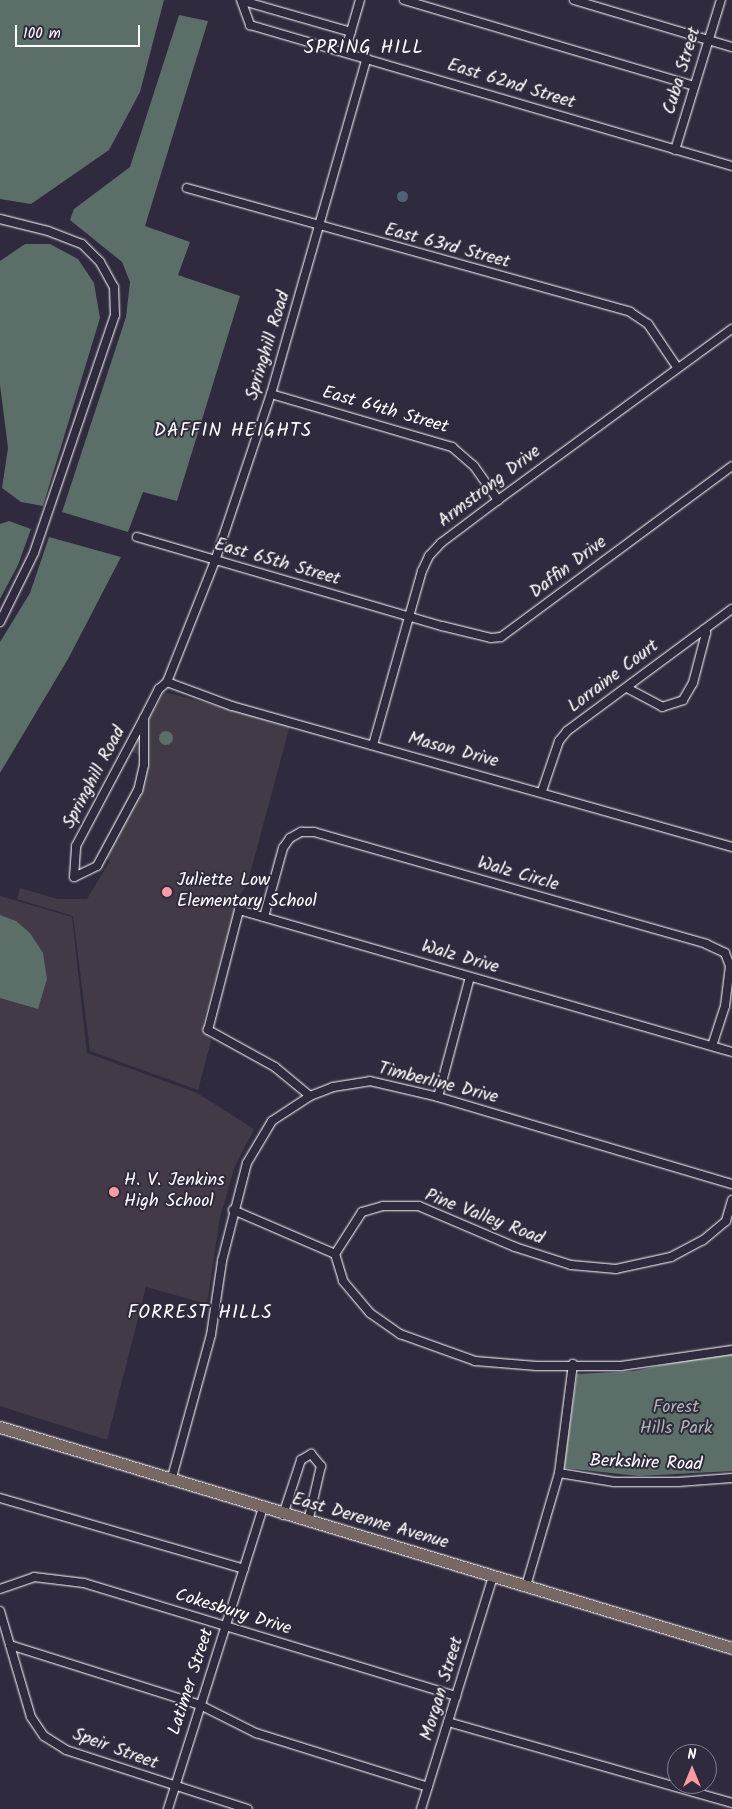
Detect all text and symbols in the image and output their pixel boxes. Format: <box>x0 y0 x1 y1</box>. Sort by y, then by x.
scale bar <box>18 15 142 47</box>
text: 100 m <box>23 22 61 46</box>
street label: Cuba Street <box>659 25 707 117</box>
district label: SPRING HILL <box>303 38 425 60</box>
street label: East 62nd Street <box>444 55 578 115</box>
street label: East 63rd Street <box>382 220 512 274</box>
street label: Springhill Road <box>242 289 296 403</box>
street label: East 64th Street <box>319 383 451 439</box>
district label: DAFFIN HEIGHTS <box>152 421 314 443</box>
street label: Armstrong Drive <box>434 441 546 533</box>
street label: Daffin Drive <box>526 532 612 604</box>
street label: East 65th Street <box>212 535 342 591</box>
street label: Lorraine Court <box>564 636 664 718</box>
street label: Springhill Road <box>59 723 131 833</box>
street label: Mason Drive <box>405 729 501 773</box>
street label: Walz Circle <box>475 853 561 897</box>
place label: Juliette Low Elementary School <box>177 871 317 914</box>
marker: Juliette Low Elementary School <box>161 886 173 898</box>
street label: Walz Drive <box>419 937 501 979</box>
street label: Timberline Drive <box>376 1059 500 1109</box>
place label: H. V. Jenkins High School <box>124 1171 225 1214</box>
street label: Pine Valley Road <box>421 1185 547 1251</box>
marker: H. V. Jenkins High School <box>108 1186 120 1198</box>
district label: FORREST HILLS <box>126 1303 274 1325</box>
park label: Forest Hills Park <box>640 1398 712 1440</box>
street label: Berkshire Road <box>589 1451 703 1477</box>
street label: East Derenne Avenue <box>289 1489 451 1555</box>
street label: Cokesbury Drive <box>172 1585 294 1641</box>
street label: Latimer Street <box>165 1626 219 1738</box>
street label: Morgan Street <box>417 1634 469 1744</box>
street label: Speir Street <box>69 1725 161 1775</box>
north arrow <box>667 1744 717 1794</box>
text: N <box>688 1744 696 1766</box>

